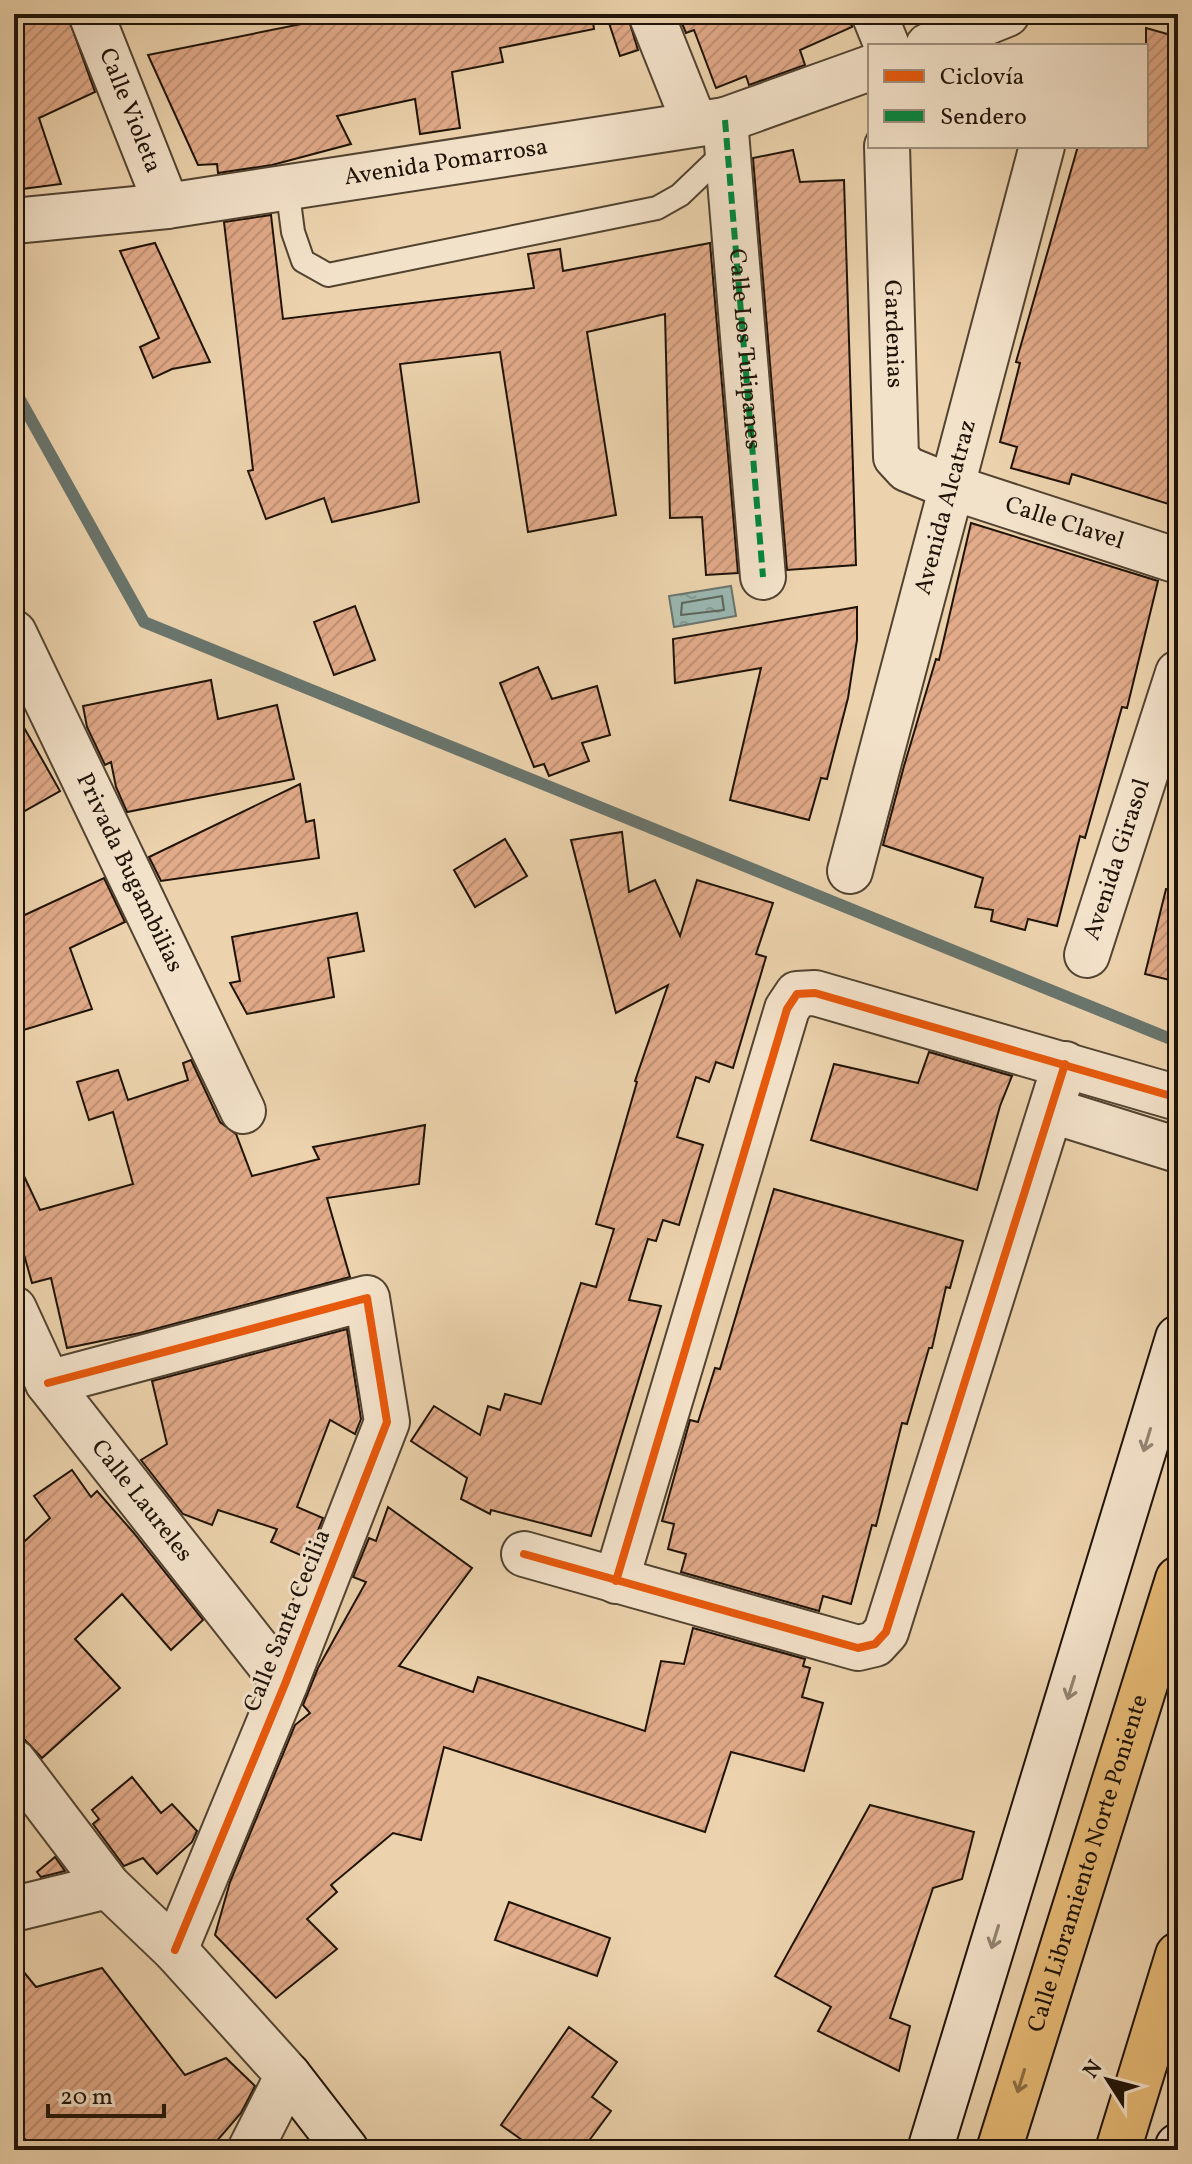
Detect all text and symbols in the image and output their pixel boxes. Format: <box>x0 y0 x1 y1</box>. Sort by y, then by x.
street label: Calle Violeta <box>89 43 169 178</box>
legend <box>868 44 1148 148</box>
text: Ciclovía <box>940 61 1025 95</box>
text: Sendero <box>940 101 1027 135</box>
street label: Avenida Pomarrosa <box>342 131 550 195</box>
street label: Calle Los Tulipanes <box>719 247 769 451</box>
street label: Gardenias <box>874 279 911 389</box>
street label: Avenida Alcatraz <box>907 416 986 599</box>
street label: Calle Clavel <box>1000 489 1128 559</box>
street label: Privada Bugambilias <box>67 768 191 978</box>
street label: Avenida Girasol <box>1076 775 1160 945</box>
one-way arrow <box>1139 1426 1154 1452</box>
street label: Calle Laureles <box>82 1433 200 1570</box>
street label: Calle Santa Cecilia <box>236 1525 340 1717</box>
one-way arrow <box>1063 1675 1078 1701</box>
street label: Calle Libramiento Norte Poniente <box>1020 1691 1158 2037</box>
one-way arrow <box>987 1924 1001 1949</box>
north arrow <box>1068 2040 1148 2120</box>
text: N <box>1077 2054 1111 2085</box>
scale bar <box>48 2068 164 2118</box>
one-way arrow <box>1013 2068 1027 2093</box>
text: 20 m <box>60 2081 113 2115</box>

